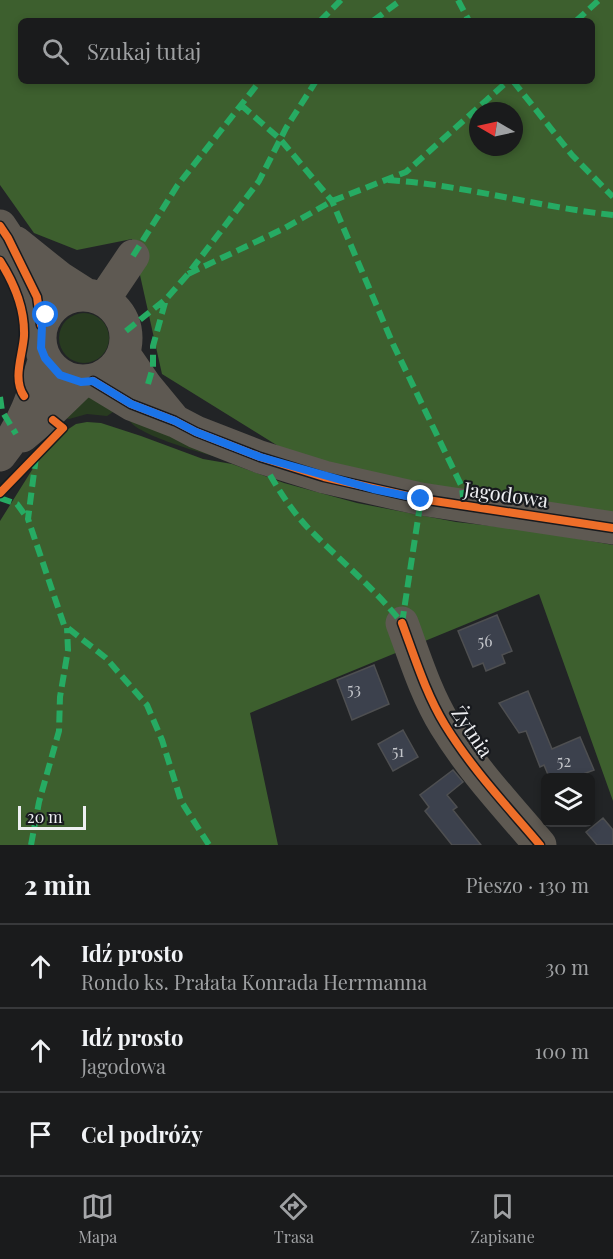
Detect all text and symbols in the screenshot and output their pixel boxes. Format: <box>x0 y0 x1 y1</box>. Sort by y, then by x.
search box <box>18 18 595 84</box>
icon: search <box>39 35 72 68</box>
text: Szukaj tutaj <box>87 36 201 66</box>
north arrow <box>469 102 523 156</box>
route start <box>32 301 58 327</box>
street label: Jagodowa <box>461 474 550 513</box>
route end <box>407 485 433 511</box>
house number: 56 <box>478 630 492 651</box>
house number: 53 <box>347 678 361 699</box>
street label: Żytnia <box>446 700 500 762</box>
house number: 51 <box>392 740 404 761</box>
house number: 52 <box>557 750 571 771</box>
map controls <box>541 773 595 827</box>
button: layers <box>541 773 595 827</box>
scale bar <box>18 803 86 830</box>
text: 20 m <box>27 806 62 827</box>
text: 2 min <box>24 867 91 902</box>
text: Pieszo · 130 m <box>466 871 589 898</box>
text: Idź prosto <box>81 938 183 968</box>
icon: ahead <box>24 950 57 983</box>
text: 30 m <box>545 953 589 980</box>
text: Rondo ks. Prałata Konrada Herrmanna <box>81 968 427 995</box>
text: Idź prosto <box>81 1022 183 1052</box>
icon: ahead <box>24 1034 57 1067</box>
text: 100 m <box>535 1037 589 1064</box>
text: Jagodowa <box>81 1052 166 1079</box>
icon: arrive <box>24 1118 57 1151</box>
text: Cel podróży <box>81 1119 203 1149</box>
tab: Mapa <box>78 1190 117 1247</box>
tab: Trasa <box>274 1190 314 1247</box>
tab: Zapisane <box>471 1190 535 1247</box>

